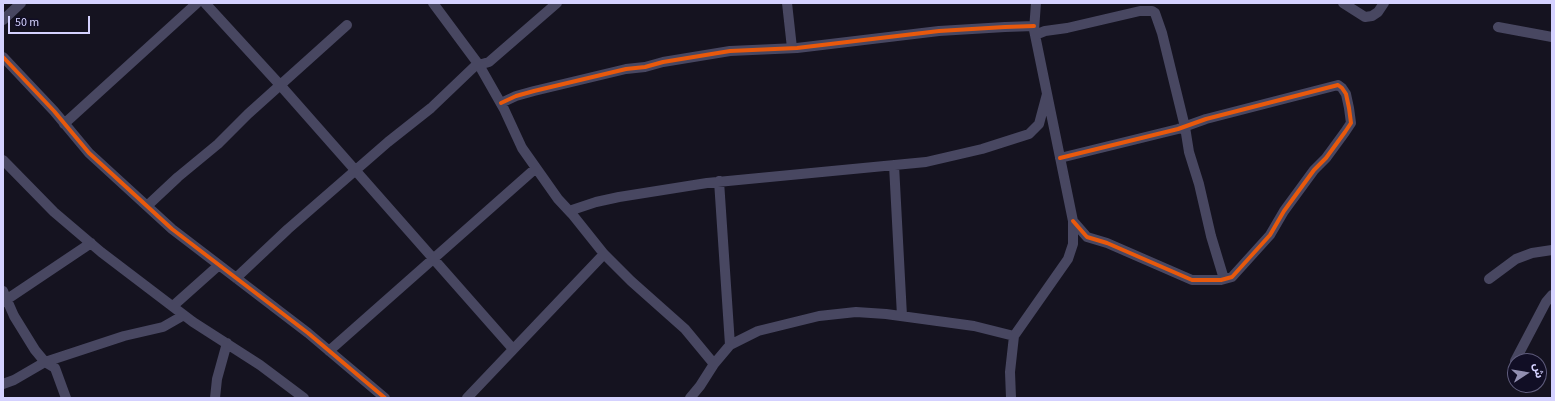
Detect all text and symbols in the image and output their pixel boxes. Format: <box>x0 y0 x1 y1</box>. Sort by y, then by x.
scale bar <box>10 8 92 34</box>
text: 50 m <box>15 14 39 31</box>
north arrow <box>1507 353 1547 393</box>
text: ش <box>1529 362 1547 380</box>

